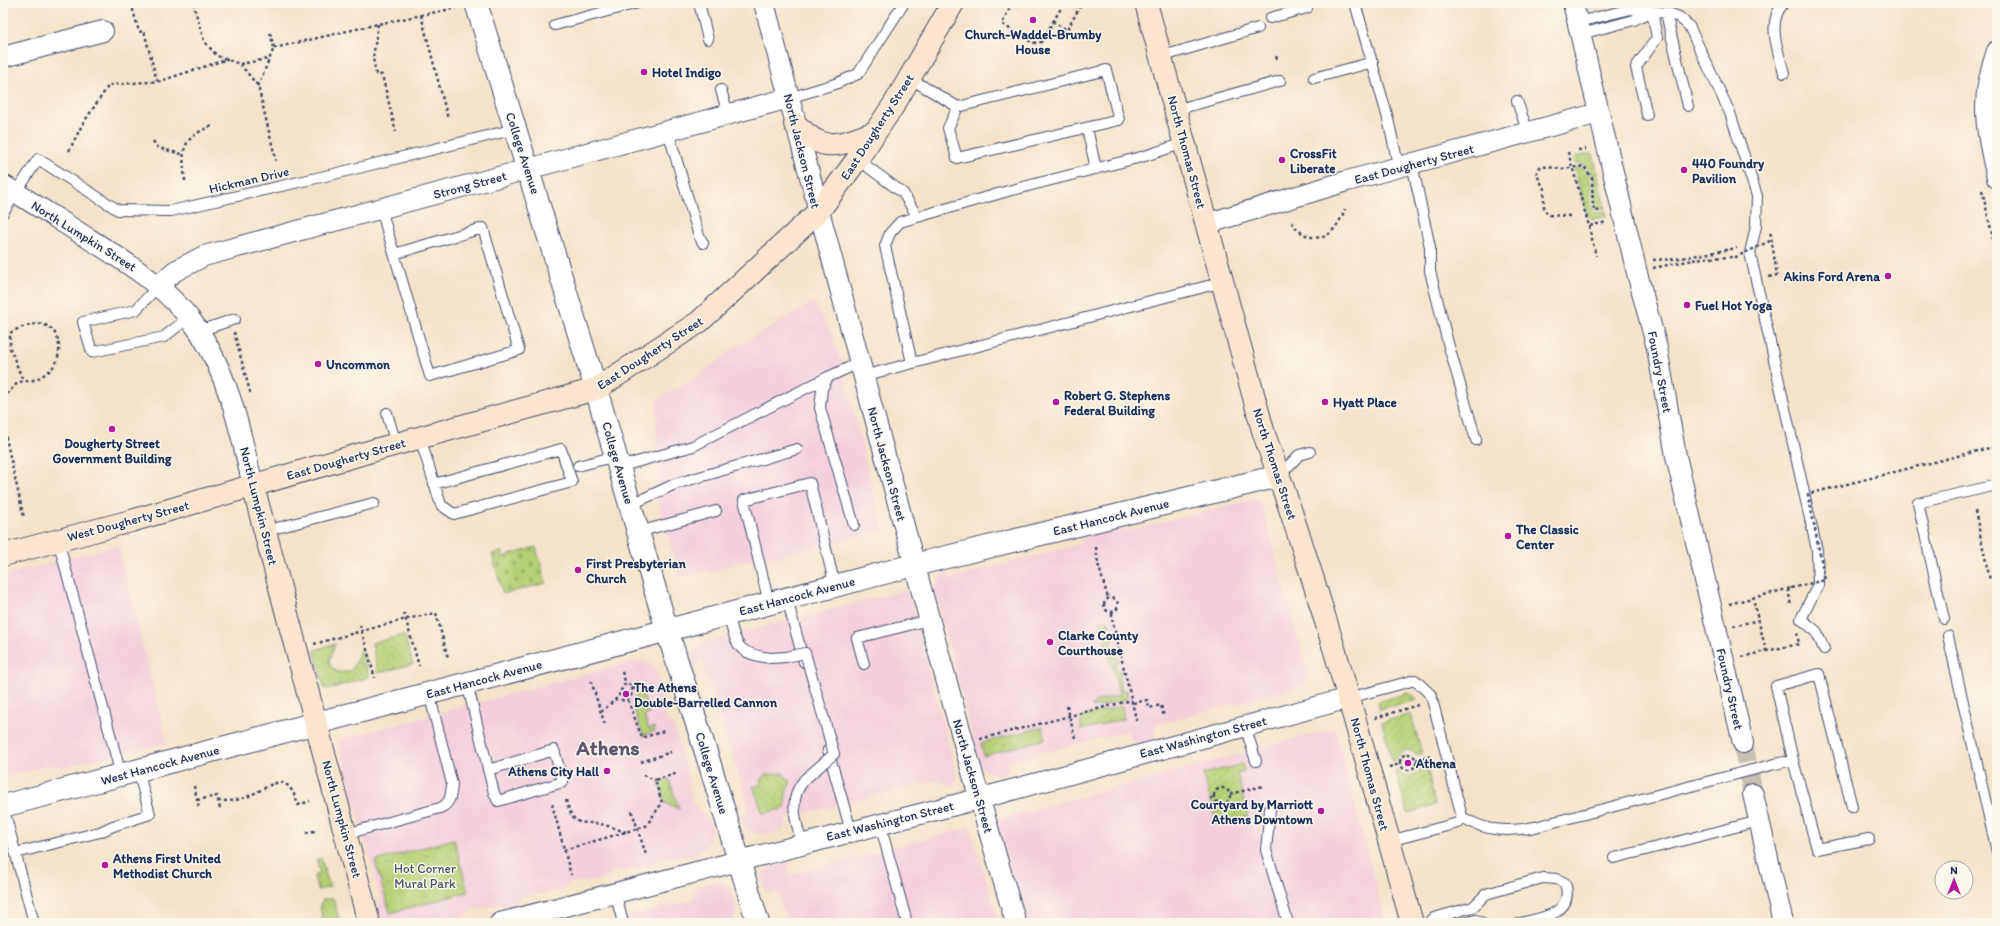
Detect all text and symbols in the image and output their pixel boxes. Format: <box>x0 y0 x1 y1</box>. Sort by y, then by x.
marker: Church-Waddel-Brumby House <box>1028 15 1038 25</box>
place label: Church-Waddel-Brumby House <box>965 27 1102 57</box>
place label: Hotel Indigo <box>652 65 722 81</box>
marker: Hotel Indigo <box>639 67 649 77</box>
street label: East Dougherty Street <box>837 71 917 183</box>
street label: North Jackson Street <box>780 92 824 210</box>
street label: North Thomas Street <box>1165 94 1209 210</box>
street label: College Avenue <box>503 110 543 196</box>
street label: East Dougherty Street <box>1353 141 1476 187</box>
place label: CrossFit Liberate <box>1290 146 1337 176</box>
marker: CrossFit Liberate <box>1277 155 1287 165</box>
place label: 440 Foundry Pavilion <box>1692 156 1765 186</box>
street label: Hickman Drive <box>208 164 290 196</box>
marker: 440 Foundry Pavilion <box>1679 165 1689 175</box>
street label: Strong Street <box>432 168 508 202</box>
street label: North Lumpkin Street <box>29 198 139 275</box>
place label: Akins Ford Arena <box>1783 269 1880 284</box>
marker: Akins Ford Arena <box>1883 271 1893 281</box>
place label: Fuel Hot Yoga <box>1695 298 1773 314</box>
marker: Fuel Hot Yoga <box>1682 300 1692 310</box>
street label: East Dougherty Street <box>594 313 706 393</box>
street label: Foundry Street <box>1645 330 1675 414</box>
place label: Uncommon <box>326 357 391 372</box>
marker: Uncommon <box>313 359 323 369</box>
place label: Robert G. Stephens Federal Building <box>1064 388 1170 419</box>
place label: Hyatt Place <box>1333 395 1397 411</box>
marker: Robert G. Stephens Federal Building <box>1051 397 1061 407</box>
marker: Hyatt Place <box>1320 397 1330 407</box>
street label: North Jackson Street <box>865 405 910 523</box>
street label: North Thomas Street <box>1250 406 1300 522</box>
street label: College Avenue <box>599 420 637 506</box>
marker: Dougherty Street Government Building <box>107 424 117 434</box>
street label: East Dougherty Street <box>285 435 407 483</box>
place label: Dougherty Street Government Building <box>53 436 172 467</box>
street label: North Lumpkin Street <box>237 445 281 567</box>
street label: East Hancock Avenue <box>1051 495 1171 539</box>
street label: West Dougherty Street <box>65 497 191 545</box>
place label: The Classic Center <box>1515 522 1579 552</box>
marker: The Classic Center <box>1503 531 1513 541</box>
place label: First Presbyterian Church <box>586 556 686 586</box>
marker: First Presbyterian Church <box>573 565 583 575</box>
street label: East Hancock Avenue <box>737 573 857 619</box>
place label: Clarke County Courthouse <box>1058 628 1139 658</box>
marker: Clarke County Courthouse <box>1045 637 1055 647</box>
street label: Foundry Street <box>1713 647 1747 731</box>
street label: East Hancock Avenue <box>424 656 544 702</box>
place label: The Athens Double-Barrelled Cannon <box>633 680 778 710</box>
marker: The Athens Double-Barrelled Cannon <box>621 689 631 699</box>
street label: East Washington Street <box>1138 713 1268 761</box>
street label: North Thomas Street <box>1348 716 1392 832</box>
street label: North Jackson Street <box>950 717 996 835</box>
street label: College Avenue <box>692 730 732 816</box>
district label: Athens <box>575 735 640 760</box>
street label: West Hancock Avenue <box>99 742 221 788</box>
place label: Athena <box>1415 756 1456 771</box>
marker: Athena <box>1403 758 1413 768</box>
street label: North Lumpkin Street <box>319 759 365 880</box>
place label: Athens City Hall <box>507 764 599 780</box>
marker: Athens City Hall <box>602 766 612 776</box>
place label: Courtyard by Marriott Athens Downtown <box>1191 797 1314 827</box>
street label: East Washington Street <box>825 798 955 844</box>
marker: Courtyard by Marriott Athens Downtown <box>1316 806 1326 816</box>
place label: Athens First United Methodist Church <box>112 851 222 881</box>
marker: Athens First United Methodist Church <box>100 860 110 870</box>
north arrow <box>1934 860 1974 900</box>
park label: Hot Corner Mural Park <box>394 861 457 891</box>
text: N <box>1950 864 1958 877</box>

